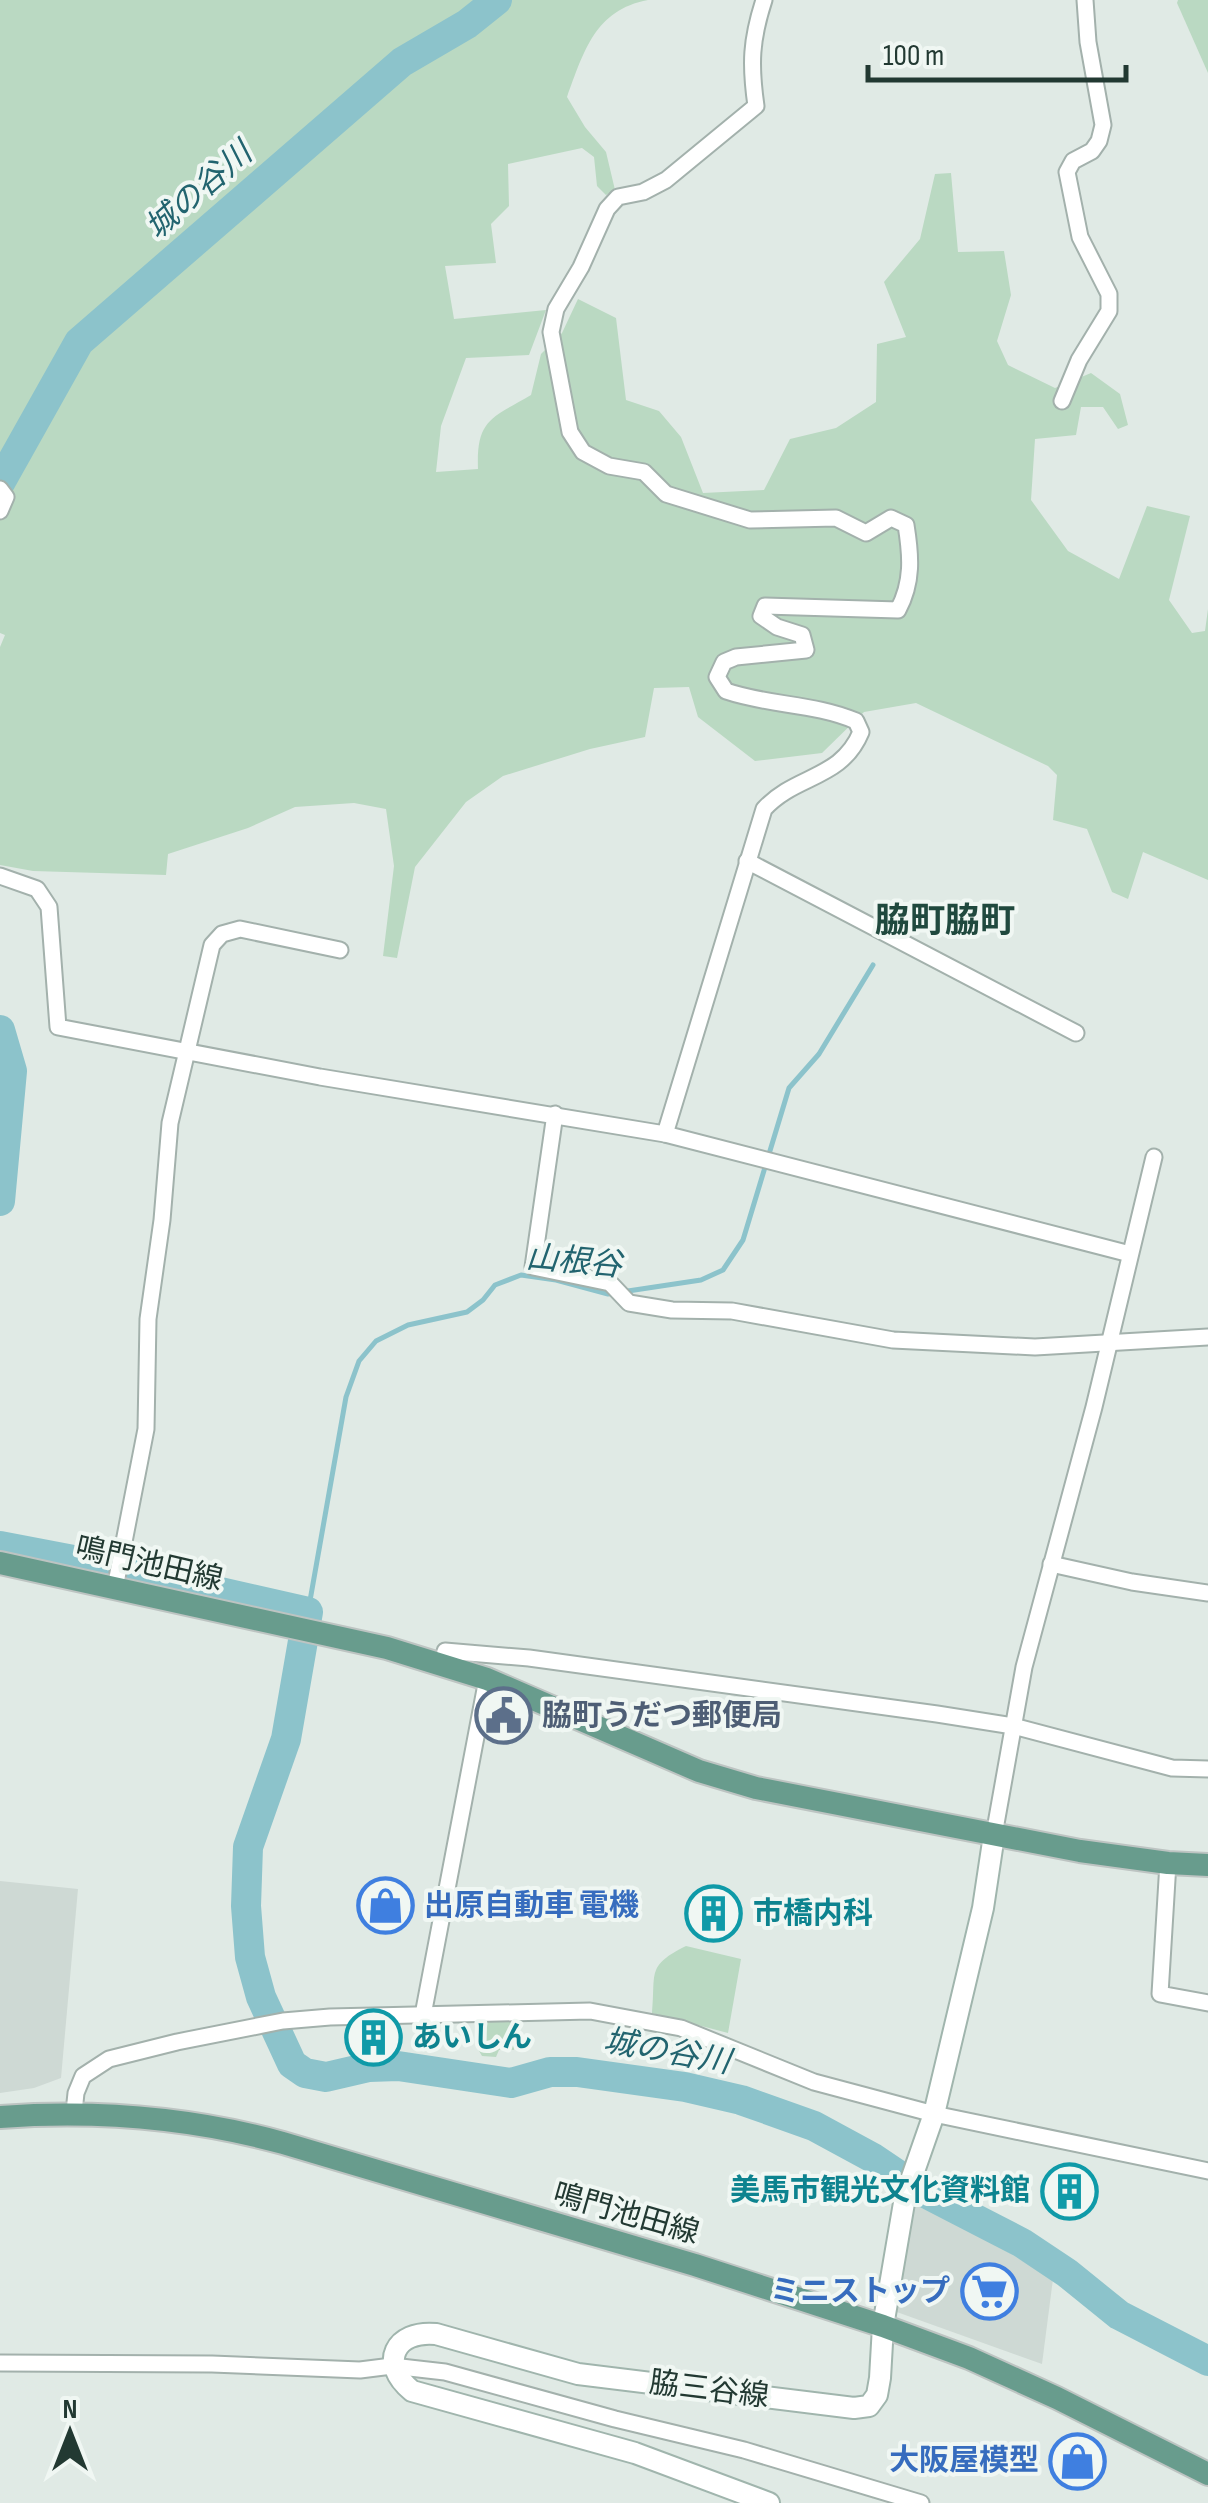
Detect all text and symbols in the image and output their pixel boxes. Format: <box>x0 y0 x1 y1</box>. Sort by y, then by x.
scale bar <box>868 20 1126 82</box>
text: 100 m <box>883 38 944 74</box>
water label: 城の谷川 <box>138 132 262 248</box>
district label: 脇町脇町 <box>875 900 1015 943</box>
water label: 山根谷 <box>524 1238 626 1286</box>
street label: 鳴門池田線 <box>72 1530 226 1598</box>
public building icon: 脇町うだつ郵便局 <box>473 1686 533 1746</box>
place label: 脇町うだつ郵便局 <box>542 1698 782 1734</box>
shop icon: 出原自動車 電機 <box>355 1876 415 1936</box>
building icon: 市橋内科 <box>684 1884 744 1944</box>
place label: 出原自動車 電機 <box>424 1888 639 1924</box>
place label: 市橋内科 <box>753 1896 873 1932</box>
building icon: あいしん <box>343 2008 403 2068</box>
place label: あいしん <box>412 2020 532 2056</box>
water label: 城の谷川 <box>601 2022 736 2083</box>
building icon: 美馬市観光文化資料館 <box>1039 2161 1099 2221</box>
place label: 美馬市観光文化資料館 <box>730 2173 1030 2209</box>
street label: 鳴門池田線 <box>549 2176 703 2252</box>
supermarket icon: ミニストップ <box>959 2262 1019 2322</box>
place label: ミニストップ <box>770 2274 950 2310</box>
street label: 脇三谷線 <box>647 2365 771 2415</box>
north arrow <box>20 2383 120 2483</box>
text: N <box>63 2393 77 2426</box>
shop icon: 大阪屋模型 <box>1048 2431 1108 2491</box>
place label: 大阪屋模型 <box>889 2443 1039 2479</box>

